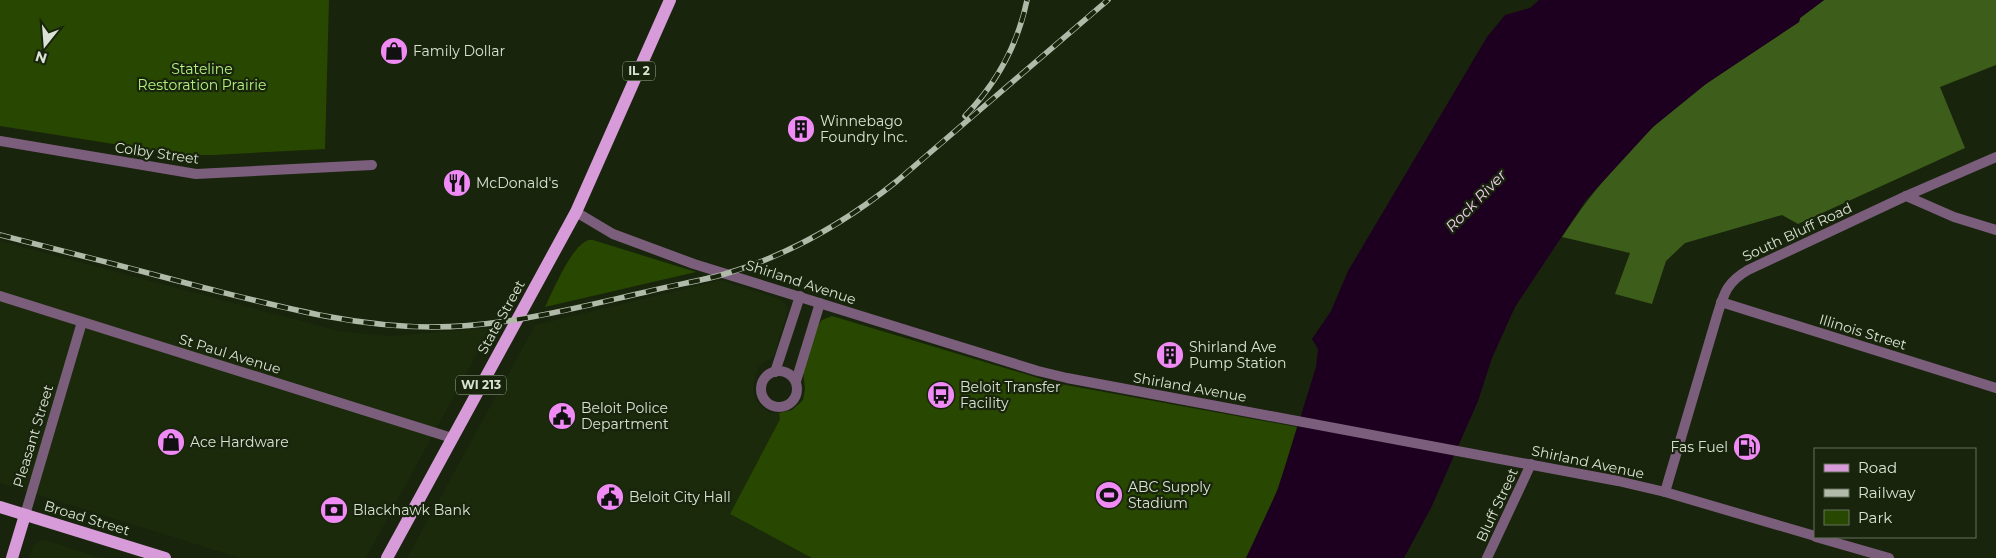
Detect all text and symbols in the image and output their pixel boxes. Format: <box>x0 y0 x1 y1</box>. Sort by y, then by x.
north arrow <box>20 20 70 70</box>
shop icon: Family Dollar <box>379 36 409 66</box>
place label: Family Dollar <box>413 42 506 60</box>
text: N <box>33 47 49 68</box>
park label: Stateline Restoration Prairie <box>138 60 266 94</box>
road number: IL 2 <box>623 61 655 80</box>
place label: Winnebago Foundry Inc. <box>820 112 907 146</box>
building icon: Winnebago Foundry Inc. <box>786 114 816 144</box>
street label: Colby Street <box>114 138 201 168</box>
water label: Rock River <box>1441 165 1511 236</box>
restaurant icon: McDonald's <box>442 168 472 198</box>
place label: McDonald's <box>476 174 558 192</box>
street label: South Bluff Road <box>1739 199 1855 265</box>
street label: Shirland Avenue <box>744 256 858 308</box>
street label: State Street <box>473 276 529 357</box>
street label: Illinois Street <box>1817 310 1909 354</box>
street label: St Paul Avenue <box>177 330 283 378</box>
place label: Shirland Ave Pump Station <box>1189 338 1286 372</box>
building icon: Shirland Ave Pump Station <box>1155 340 1185 370</box>
street label: Shirland Avenue <box>1132 368 1248 406</box>
road number: WI 213 <box>456 376 506 394</box>
place label: Beloit Transfer Facility <box>960 378 1061 412</box>
bus stop icon: Beloit Transfer Facility <box>926 380 956 410</box>
street label: Pleasant Street <box>9 382 57 490</box>
place label: Beloit Police Department <box>581 399 669 433</box>
public building icon: Beloit Police Department <box>547 401 577 431</box>
shop icon: Ace Hardware <box>156 427 186 457</box>
fuel station icon: Fas Fuel <box>1732 432 1762 462</box>
place label: Ace Hardware <box>190 433 289 451</box>
place label: Fas Fuel <box>1670 438 1728 456</box>
street label: Shirland Avenue <box>1530 441 1646 483</box>
legend <box>1814 448 1976 538</box>
text: Road <box>1858 458 1897 477</box>
street label: Bluff Street <box>1472 465 1522 545</box>
place label: ABC Supply Stadium <box>1128 478 1211 512</box>
sports icon: ABC Supply Stadium <box>1094 480 1124 510</box>
public building icon: Beloit City Hall <box>595 482 625 512</box>
text: Railway <box>1858 483 1916 502</box>
place label: Beloit City Hall <box>629 488 731 506</box>
bank icon: Blackhawk Bank <box>319 495 349 525</box>
street label: Broad Street <box>42 496 132 540</box>
place label: Blackhawk Bank <box>353 501 471 519</box>
text: Park <box>1858 508 1892 527</box>

